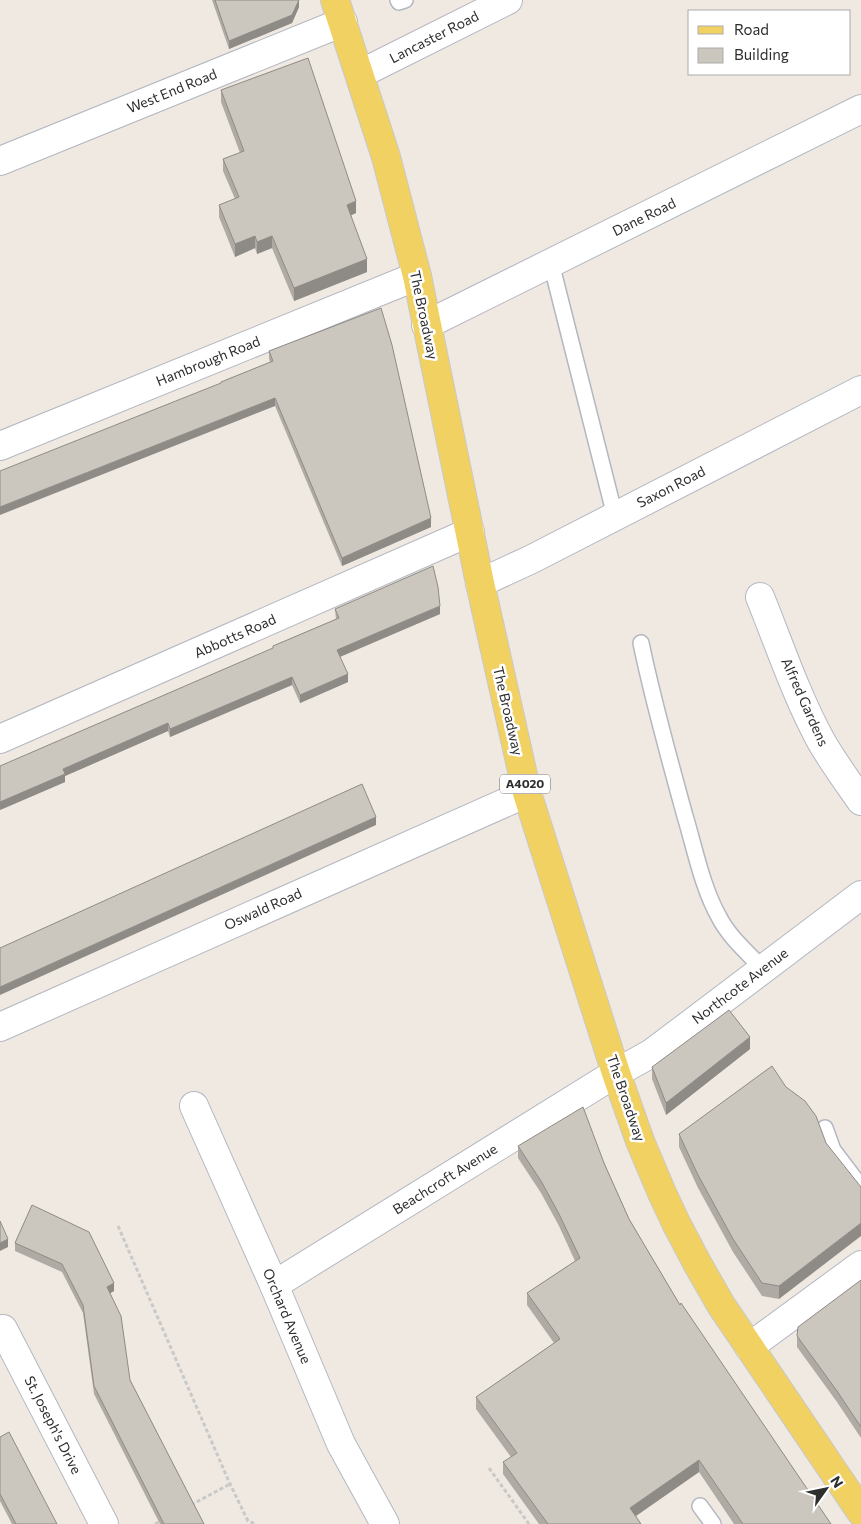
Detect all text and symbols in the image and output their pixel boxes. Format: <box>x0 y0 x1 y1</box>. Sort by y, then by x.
street label: Lancaster Road <box>386 7 481 66</box>
legend <box>688 10 851 75</box>
text: Road <box>734 20 769 38</box>
text: Building <box>734 45 789 63</box>
street label: West End Road <box>124 65 219 116</box>
street label: Dane Road <box>609 194 678 239</box>
street label: The Broadway <box>407 269 442 361</box>
street label: Hambrough Road <box>153 332 262 389</box>
street label: Saxon Road <box>634 462 708 511</box>
street label: Abbotts Road <box>191 610 278 661</box>
street label: Alfred Gardens <box>778 655 833 749</box>
street label: The Broadway <box>490 665 527 757</box>
road number: A4020 <box>500 774 550 794</box>
street label: Oswald Road <box>221 884 304 933</box>
street label: Northcote Avenue <box>688 944 791 1027</box>
street label: The Broadway <box>604 1052 649 1143</box>
street label: Beachcroft Avenue <box>389 1140 500 1218</box>
street label: Orchard Avenue <box>260 1266 315 1366</box>
street label: St. Joseph's Drive <box>21 1373 86 1477</box>
north arrow <box>801 1464 851 1514</box>
text: N <box>827 1473 847 1491</box>

